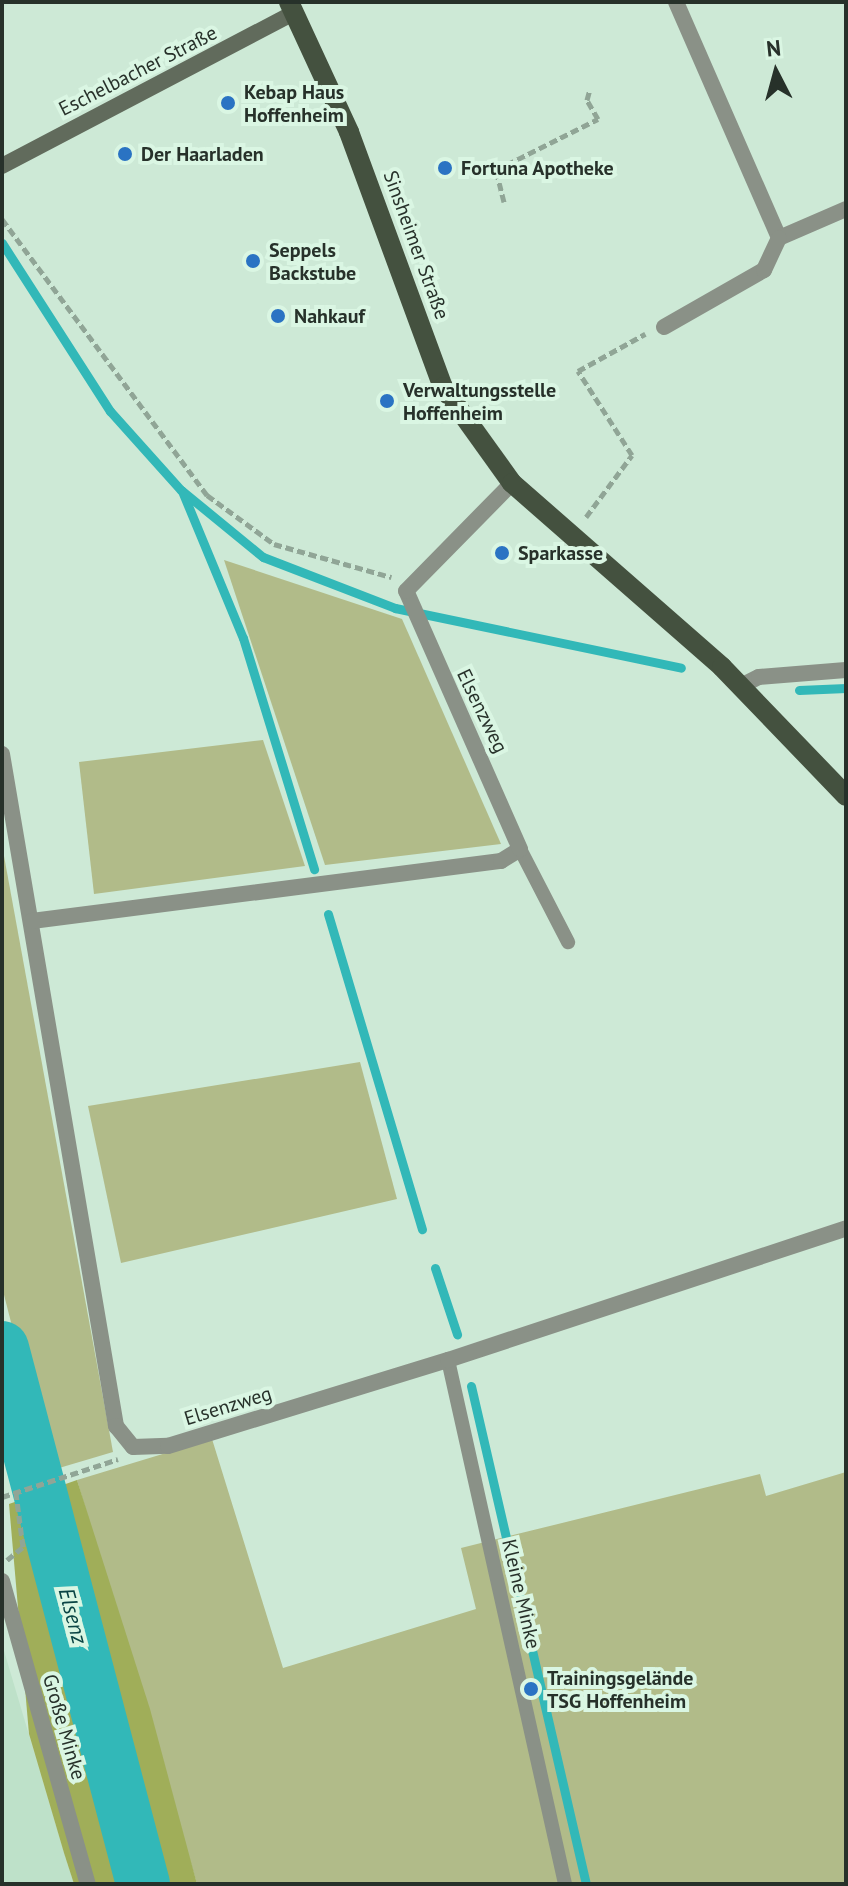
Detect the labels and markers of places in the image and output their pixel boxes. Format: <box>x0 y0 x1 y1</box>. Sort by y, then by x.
place label: Kebap Haus Hoffenheim <box>244 80 344 127</box>
marker: Kebap Haus Hoffenheim <box>219 94 237 112</box>
place label: Der Haarladen <box>141 142 264 166</box>
marker: Der Haarladen <box>116 145 134 163</box>
place label: Fortuna Apotheke <box>461 156 615 180</box>
marker: Fortuna Apotheke <box>436 159 454 177</box>
place label: Seppels Backstube <box>269 238 356 285</box>
marker: Seppels Backstube <box>244 252 262 270</box>
place label: Nahkauf <box>294 304 365 328</box>
marker: Nahkauf <box>269 307 287 325</box>
place label: Verwaltungsstelle Hoffenheim <box>403 378 556 425</box>
marker: Verwaltungsstelle Hoffenheim <box>378 392 396 410</box>
place label: Sparkasse <box>518 541 603 565</box>
marker: Sparkasse <box>493 544 511 562</box>
place label: Trainingsgelände TSG Hoffenheim <box>547 1666 693 1713</box>
marker: Trainingsgelände TSG Hoffenheim <box>522 1680 540 1698</box>

